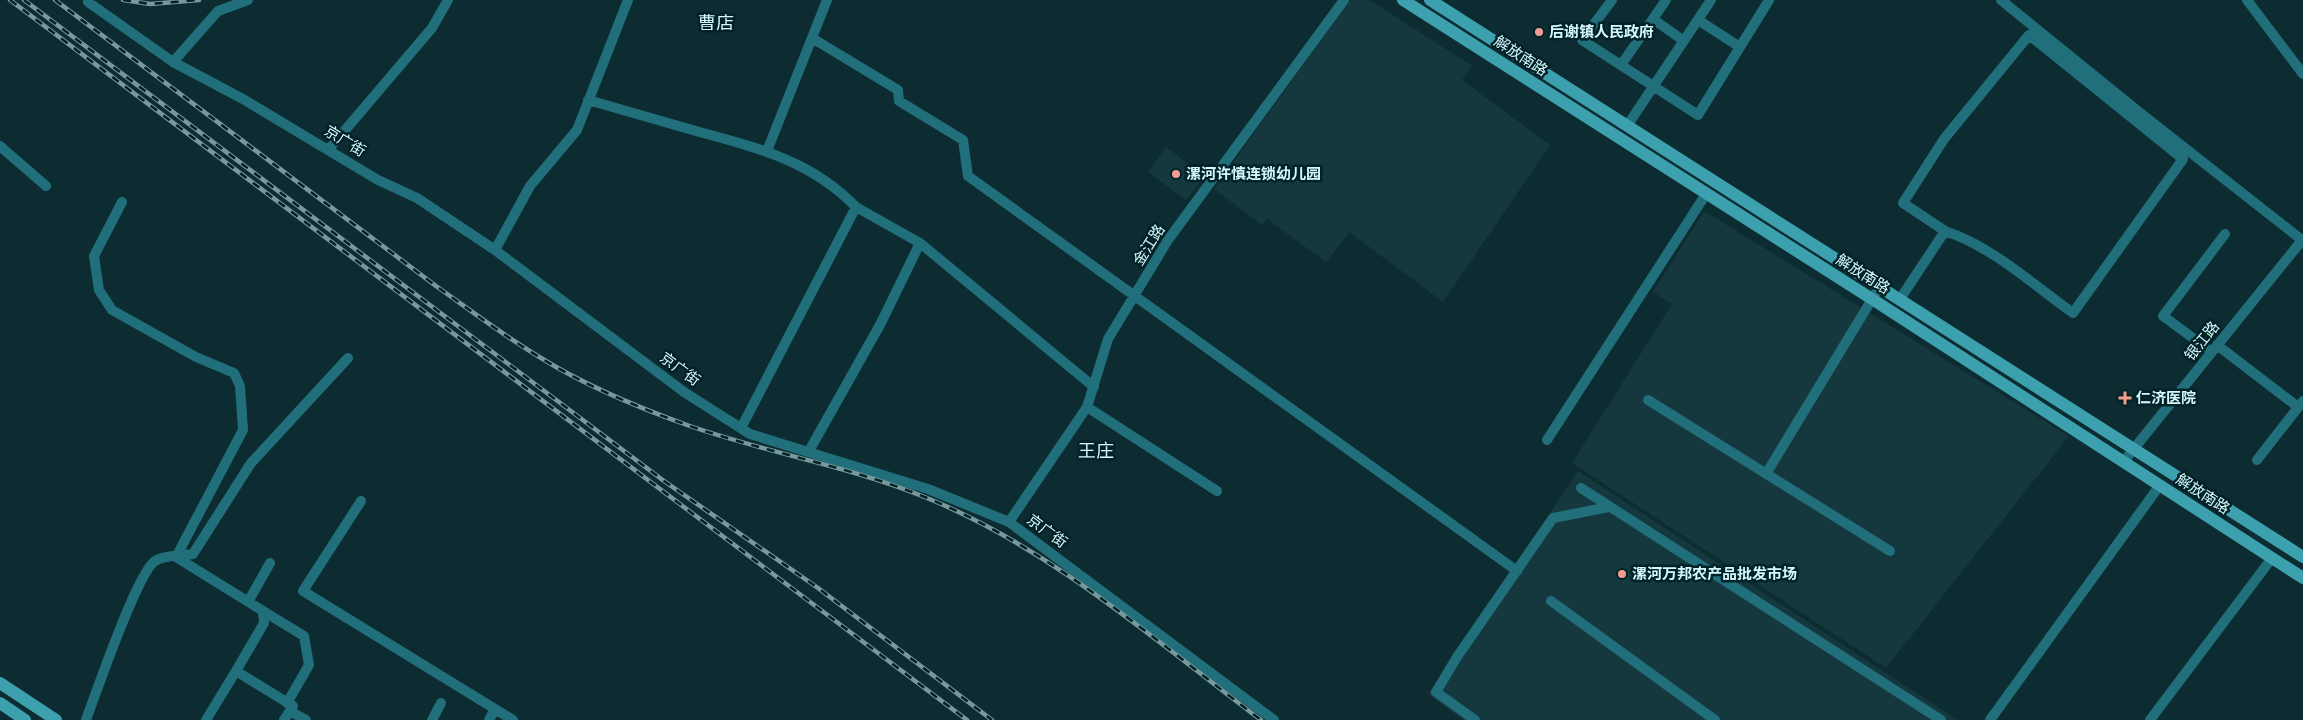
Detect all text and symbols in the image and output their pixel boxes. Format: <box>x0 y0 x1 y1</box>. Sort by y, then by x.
district label: 曹店 <box>698 11 734 33</box>
place label: 后谢镇人民政府 <box>1549 22 1654 40</box>
marker: 后谢镇人民政府 <box>1533 26 1545 38</box>
street label: 解放南路 <box>1491 31 1552 79</box>
street label: 京广街 <box>322 121 369 159</box>
place label: 漯河许慎连锁幼儿园 <box>1186 164 1321 182</box>
marker: 漯河许慎连锁幼儿园 <box>1170 168 1182 180</box>
street label: 金江路 <box>1129 221 1168 268</box>
street label: 解放南路 <box>1833 250 1894 297</box>
street label: 银江路 <box>2180 317 2222 364</box>
street label: 京广街 <box>657 348 704 389</box>
place label: 仁济医院 <box>2136 388 2196 406</box>
marker: 仁济医院 <box>2118 391 2132 405</box>
district label: 王庄 <box>1078 439 1114 461</box>
street label: 解放南路 <box>2173 469 2234 517</box>
street label: 京广街 <box>1024 510 1071 551</box>
place label: 漯河万邦农产品批发市场 <box>1632 564 1797 582</box>
marker: 漯河万邦农产品批发市场 <box>1616 568 1628 580</box>

